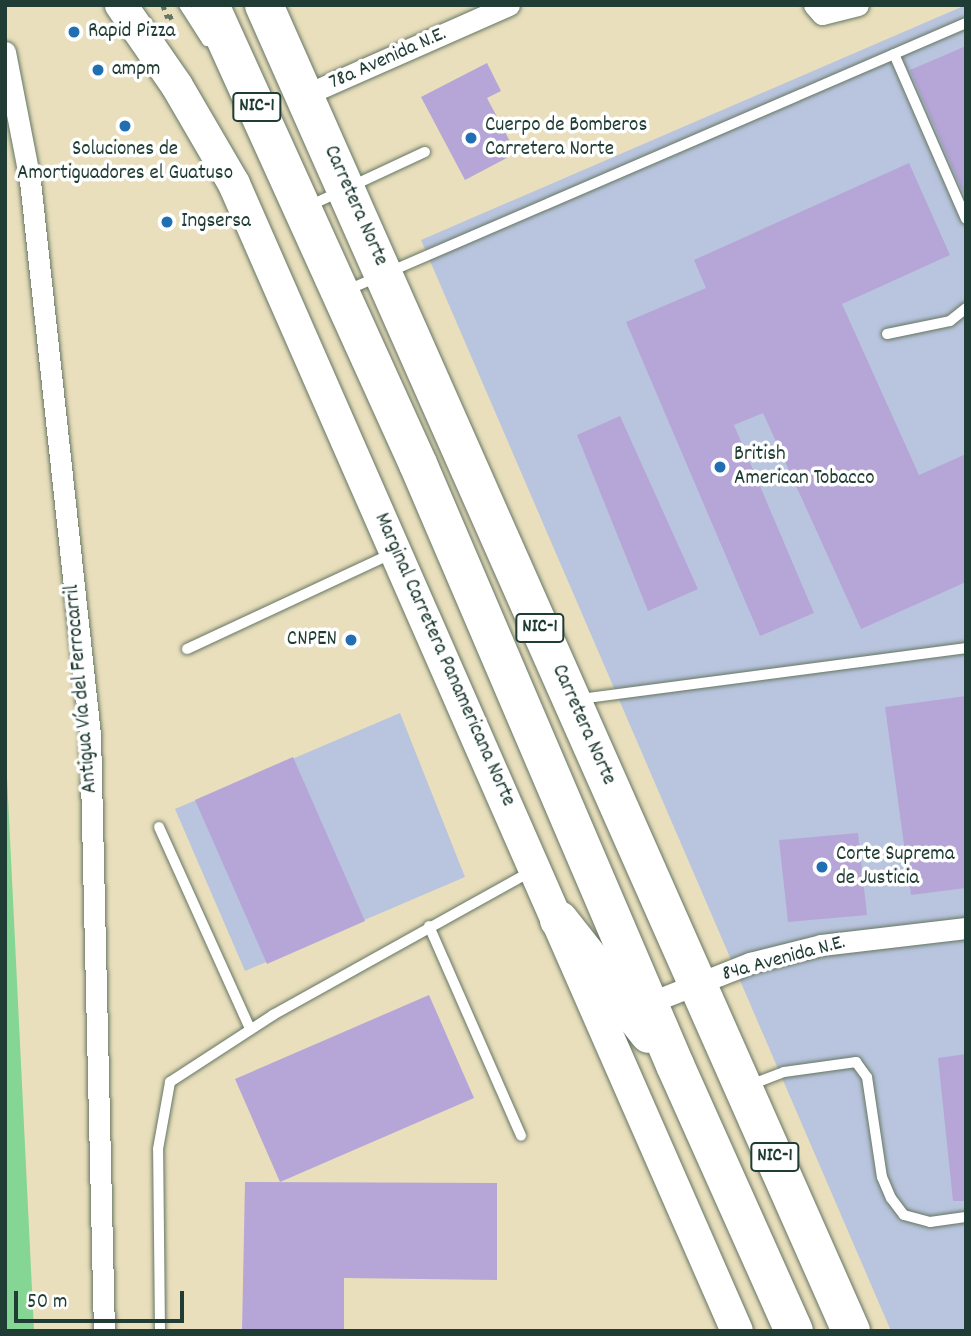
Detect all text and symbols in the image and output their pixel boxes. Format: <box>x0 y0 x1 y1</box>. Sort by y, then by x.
place label: Rapid Pizza <box>88 19 175 45</box>
street label: 78a Avenida N.E. <box>326 22 450 96</box>
marker: Rapid Pizza <box>66 24 82 40</box>
place label: ampm <box>112 57 160 83</box>
marker: ampm <box>90 62 106 78</box>
road number: NIC-1 <box>231 92 283 122</box>
place label: Cuerpo de Bomberos Carretera Norte <box>485 113 647 163</box>
marker: Soluciones de Amortiguadores el Guatuso <box>117 118 133 134</box>
marker: Cuerpo de Bomberos Carretera Norte <box>463 130 479 146</box>
place label: Soluciones de Amortiguadores el Guatuso <box>17 137 233 187</box>
street label: Carretera Norte <box>317 142 393 270</box>
place label: Ingsersa <box>181 209 251 235</box>
marker: Ingsersa <box>159 214 175 230</box>
place label: British American Tobacco <box>734 442 875 492</box>
marker: British American Tobacco <box>712 459 728 475</box>
street label: Marginal Carretera Panamericana Norte <box>368 510 520 810</box>
street label: Antigua Vía del Ferrocarril <box>60 584 104 794</box>
road number: NIC-1 <box>514 612 566 643</box>
place label: CNPEN <box>287 627 337 653</box>
marker: CNPEN <box>343 632 359 648</box>
street label: Carretera Norte <box>545 661 621 789</box>
place label: Corte Suprema de Justicia <box>836 842 955 892</box>
marker: Corte Suprema de Justicia <box>814 859 830 875</box>
street label: 84a Avenida N.E. <box>720 930 848 988</box>
road number: NIC-1 <box>749 1142 801 1172</box>
scale bar <box>18 1276 187 1320</box>
text: 50 m <box>27 1288 67 1318</box>

